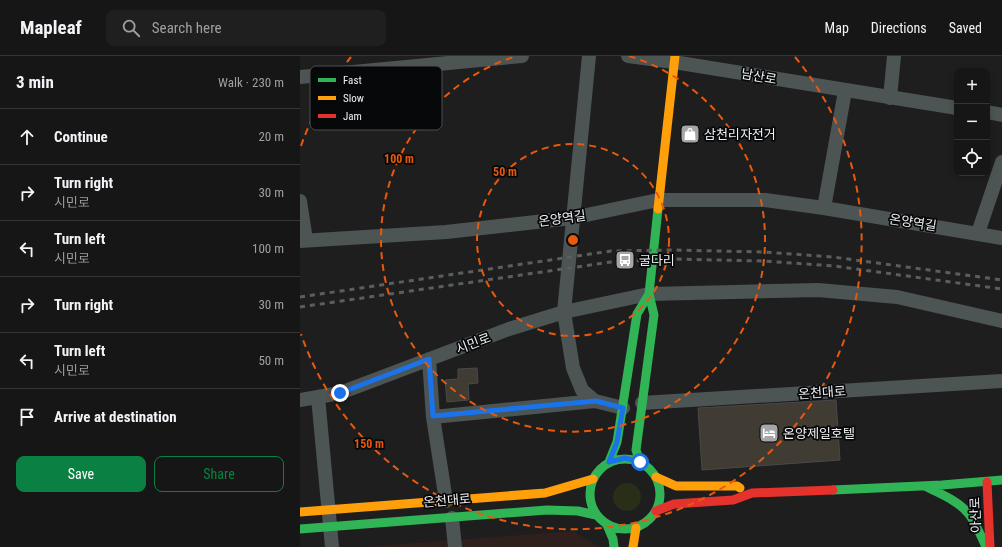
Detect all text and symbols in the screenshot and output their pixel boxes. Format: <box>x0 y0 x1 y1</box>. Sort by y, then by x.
search box <box>106 10 386 46</box>
text: Mapleaf <box>20 16 82 39</box>
icon: search <box>120 17 142 39</box>
text: Search here <box>152 19 222 37</box>
text: Map <box>825 20 849 36</box>
text: Directions <box>871 20 927 36</box>
text: Saved <box>949 20 982 36</box>
legend <box>310 66 442 130</box>
street label: 남산로 <box>740 66 778 87</box>
map controls <box>954 68 990 176</box>
button: + <box>954 68 990 104</box>
text: 3 min <box>16 72 54 92</box>
text: Fast <box>343 74 362 87</box>
text: Walk · 230 m <box>218 75 284 90</box>
text: Slow <box>343 92 364 105</box>
button: − <box>954 104 990 140</box>
text: Jam <box>343 110 362 123</box>
shop icon: 삼천리자전거 <box>679 123 701 145</box>
icon: ahead <box>16 126 38 148</box>
place label: 삼천리자전거 <box>704 127 776 142</box>
text: Continue <box>54 128 108 146</box>
text: 20 m <box>258 129 284 144</box>
button: locate <box>954 140 990 176</box>
text: 100 m <box>384 152 414 166</box>
text: 50 m <box>493 165 517 179</box>
text: Turn right <box>54 174 113 192</box>
icon: right <box>16 182 38 204</box>
text: 30 m <box>258 185 284 200</box>
text: 시민로 <box>54 195 90 210</box>
street label: 온양역길 <box>537 208 587 229</box>
street label: 온양역길 <box>888 211 938 234</box>
text: Turn left <box>54 230 105 248</box>
centre of rings <box>566 233 580 247</box>
icon: left <box>16 238 38 260</box>
text: 100 m <box>252 241 284 256</box>
bus stop icon: 굴다리 <box>614 249 636 271</box>
text: 시민로 <box>54 251 90 266</box>
place label: 굴다리 <box>639 253 675 268</box>
icon: right <box>16 294 38 316</box>
text: Turn right <box>54 296 113 314</box>
text: 30 m <box>258 297 284 312</box>
street label: 시민로 <box>454 330 493 357</box>
text: Turn left <box>54 342 105 360</box>
icon: left <box>16 350 38 372</box>
text: 50 m <box>258 353 284 368</box>
text: 시민로 <box>54 363 90 378</box>
street label: 온천대로 <box>798 383 846 402</box>
route end <box>331 384 349 402</box>
icon: arrive <box>16 406 38 428</box>
text: Arrive at destination <box>54 408 177 426</box>
hotel icon: 온양제일호텔 <box>758 422 780 444</box>
place label: 온양제일호텔 <box>783 426 855 441</box>
text: 150 m <box>354 437 384 451</box>
route start <box>631 453 649 471</box>
button: Save <box>16 456 146 492</box>
button: Share <box>154 456 284 492</box>
street label: 온천대로 <box>423 491 472 510</box>
street label: 아산로 <box>967 497 984 533</box>

